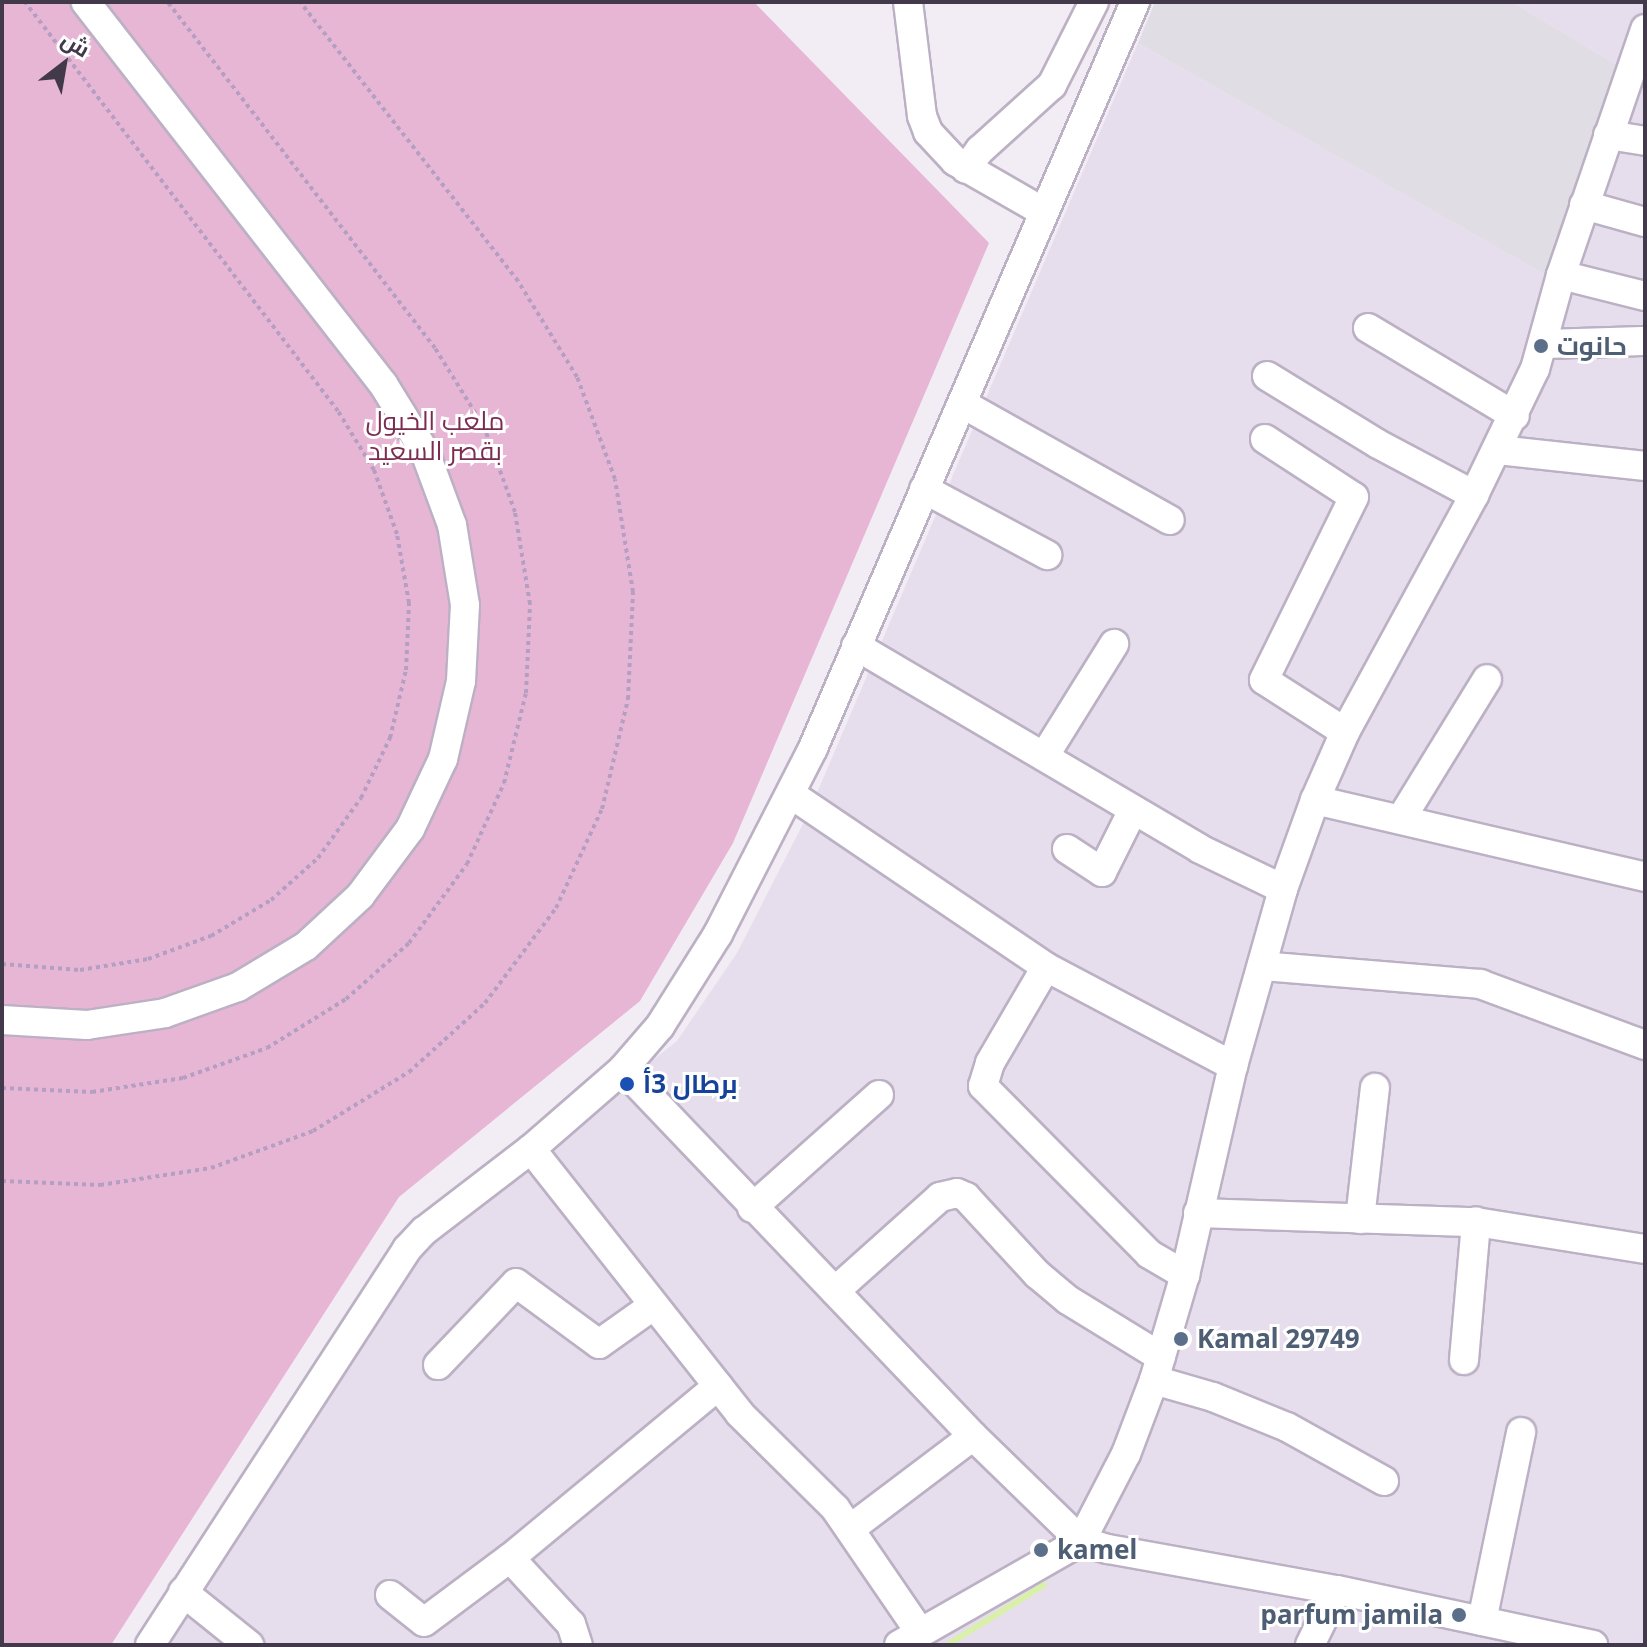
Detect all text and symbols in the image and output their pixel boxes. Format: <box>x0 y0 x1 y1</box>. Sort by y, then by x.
text: ش <box>57 23 96 64</box>
north arrow <box>24 24 104 104</box>
place label: حانوت <box>1557 330 1627 362</box>
marker: حانوت <box>1532 337 1550 355</box>
park label: ملعب الخيول بقصر السعيد <box>365 405 505 466</box>
place label: برطال 3أ <box>643 1068 738 1100</box>
marker: برطال 3أ <box>618 1075 636 1093</box>
place label: Kamal 29749 <box>1197 1323 1360 1355</box>
marker: Kamal 29749 <box>1172 1330 1190 1348</box>
place label: kamel <box>1057 1534 1137 1566</box>
marker: kamel <box>1032 1541 1050 1559</box>
place label: parfum jamila <box>1261 1599 1443 1631</box>
marker: parfum jamila <box>1450 1606 1468 1624</box>

